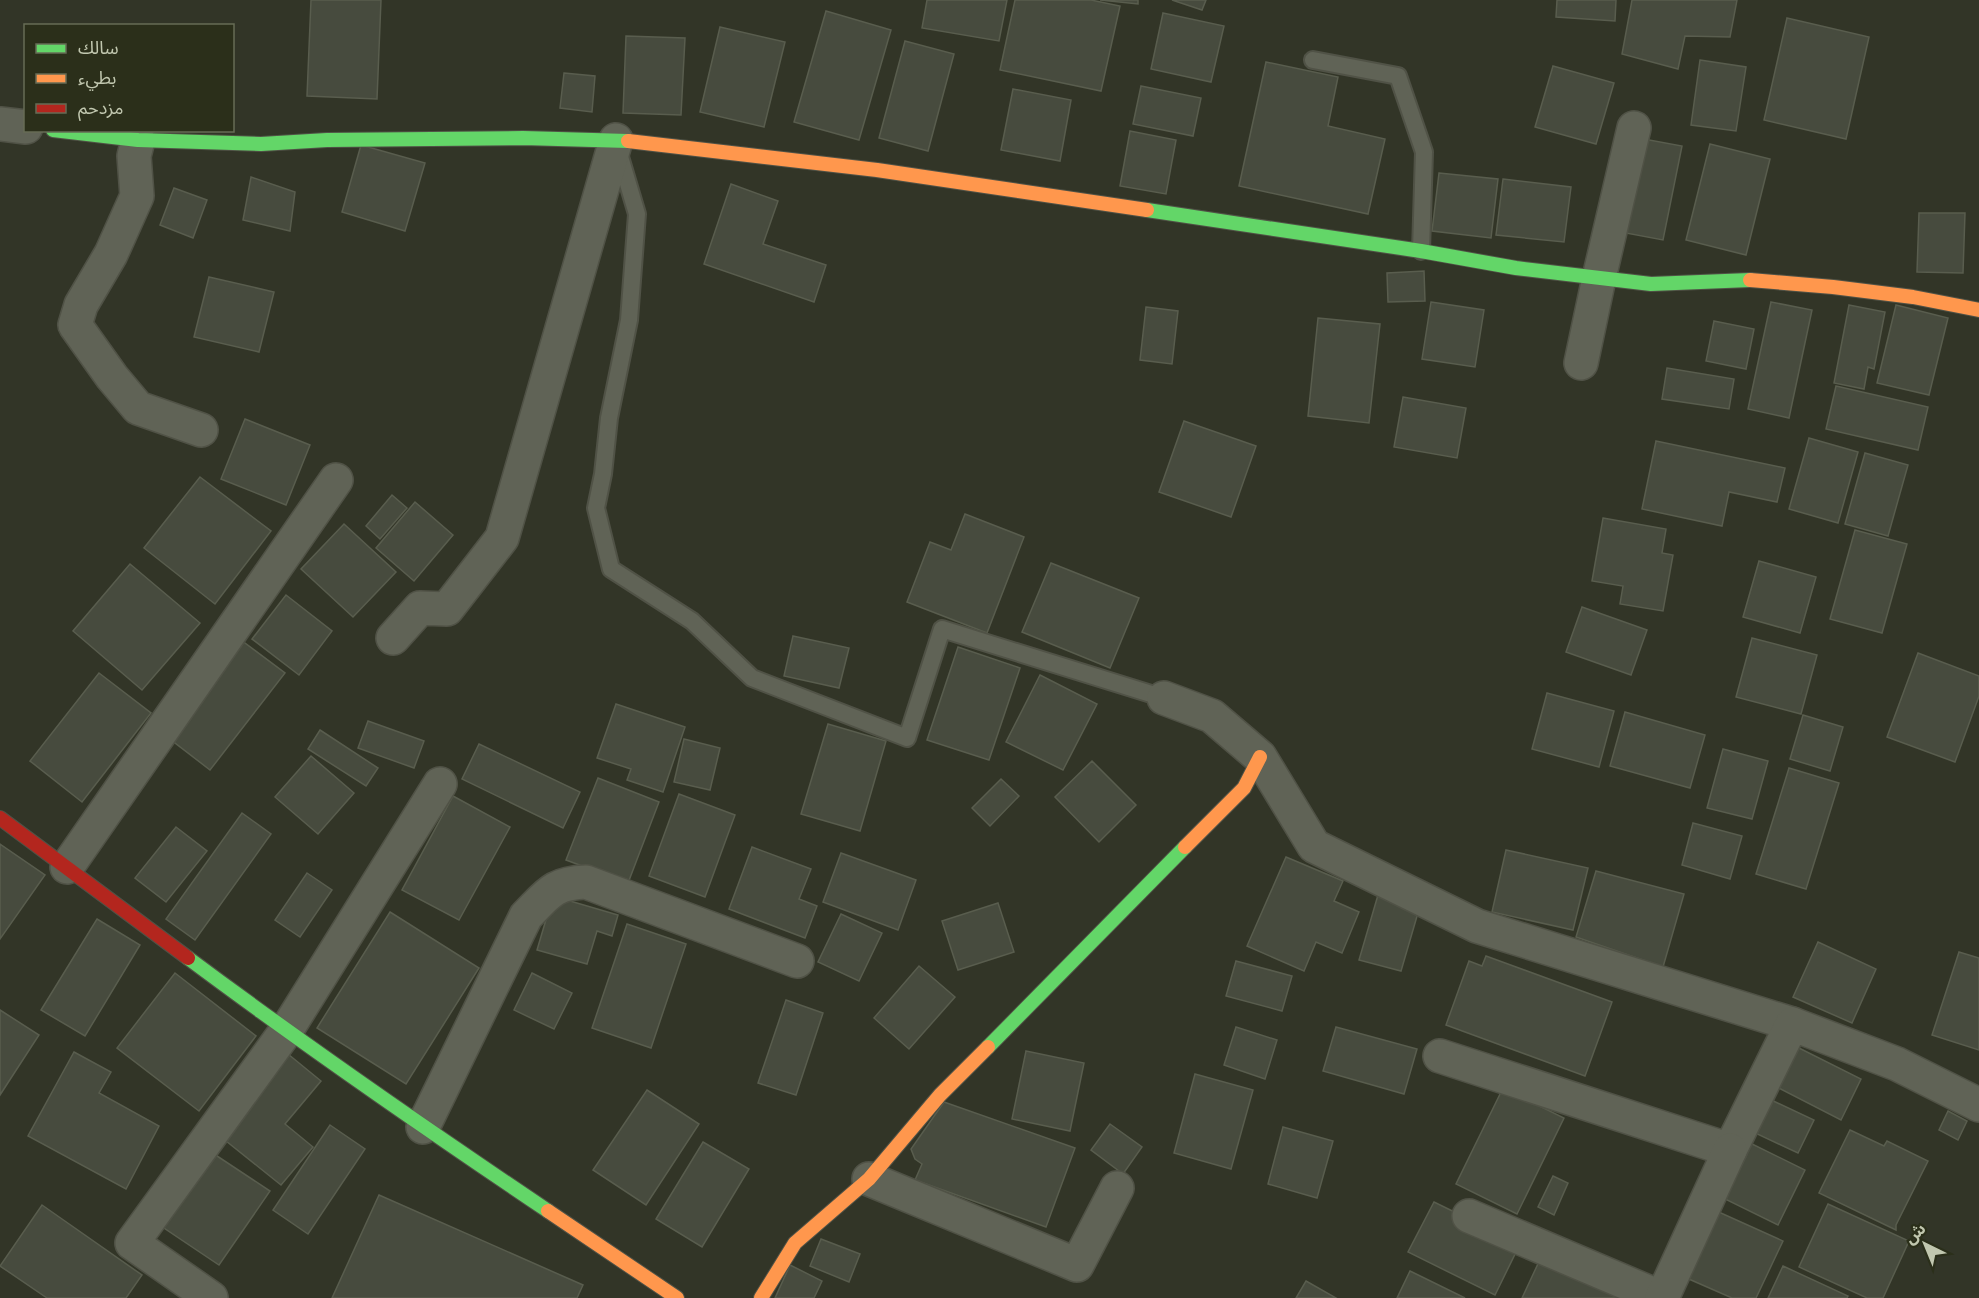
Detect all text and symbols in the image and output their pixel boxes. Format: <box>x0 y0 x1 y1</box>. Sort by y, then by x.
legend <box>24 24 234 132</box>
text: سالك <box>78 36 119 59</box>
text: بطيء <box>78 66 116 91</box>
text: مزدحم <box>78 96 123 121</box>
north arrow <box>1895 1214 1955 1274</box>
text: ش <box>1900 1218 1930 1249</box>

